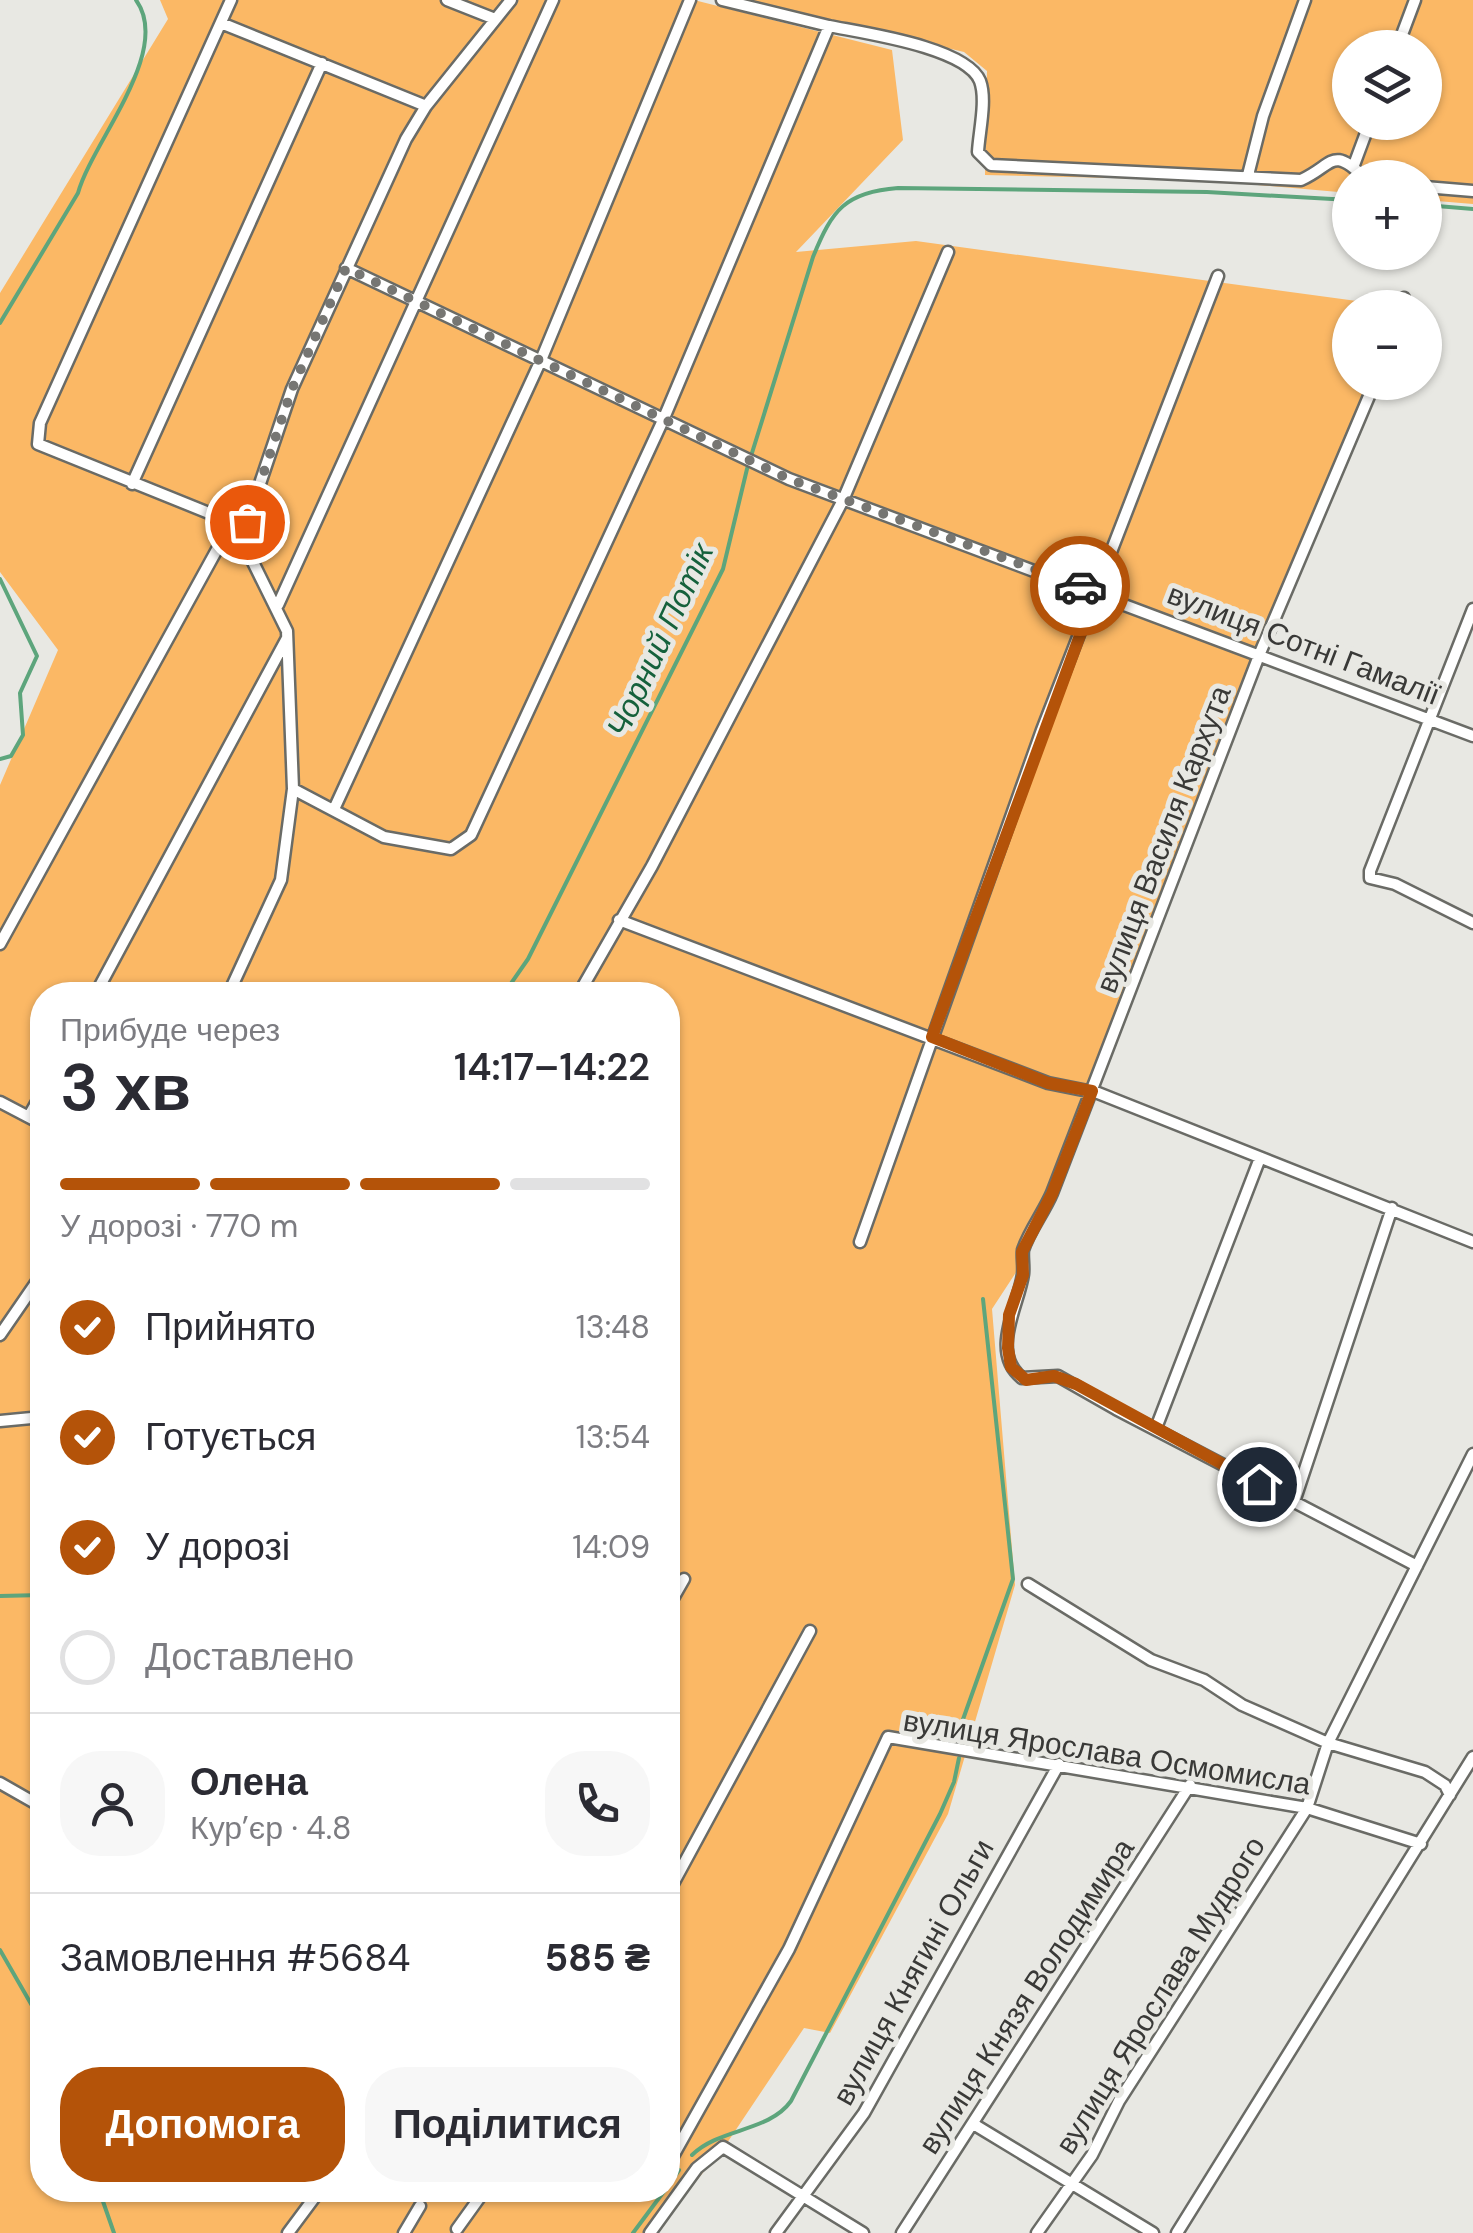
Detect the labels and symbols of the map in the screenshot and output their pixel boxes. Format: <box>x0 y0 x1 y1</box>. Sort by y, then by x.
pin <box>205 480 290 565</box>
water label: Чорний Потік <box>597 535 724 744</box>
courier <box>1030 536 1130 636</box>
street label: вулиця Сотні Гамалії <box>1162 574 1447 714</box>
street label: вулиця Василя Кархута <box>1086 680 1240 998</box>
pin <box>1217 1442 1302 1527</box>
street label: вулиця Ярослава Осмомисла <box>900 1701 1314 1804</box>
street label: вулиця Ярослава Мудрого <box>1046 1829 1274 2161</box>
street label: вулиця Князя Володимира <box>909 1831 1143 2161</box>
street label: вулиця Княгині Ольги <box>824 1832 1002 2112</box>

